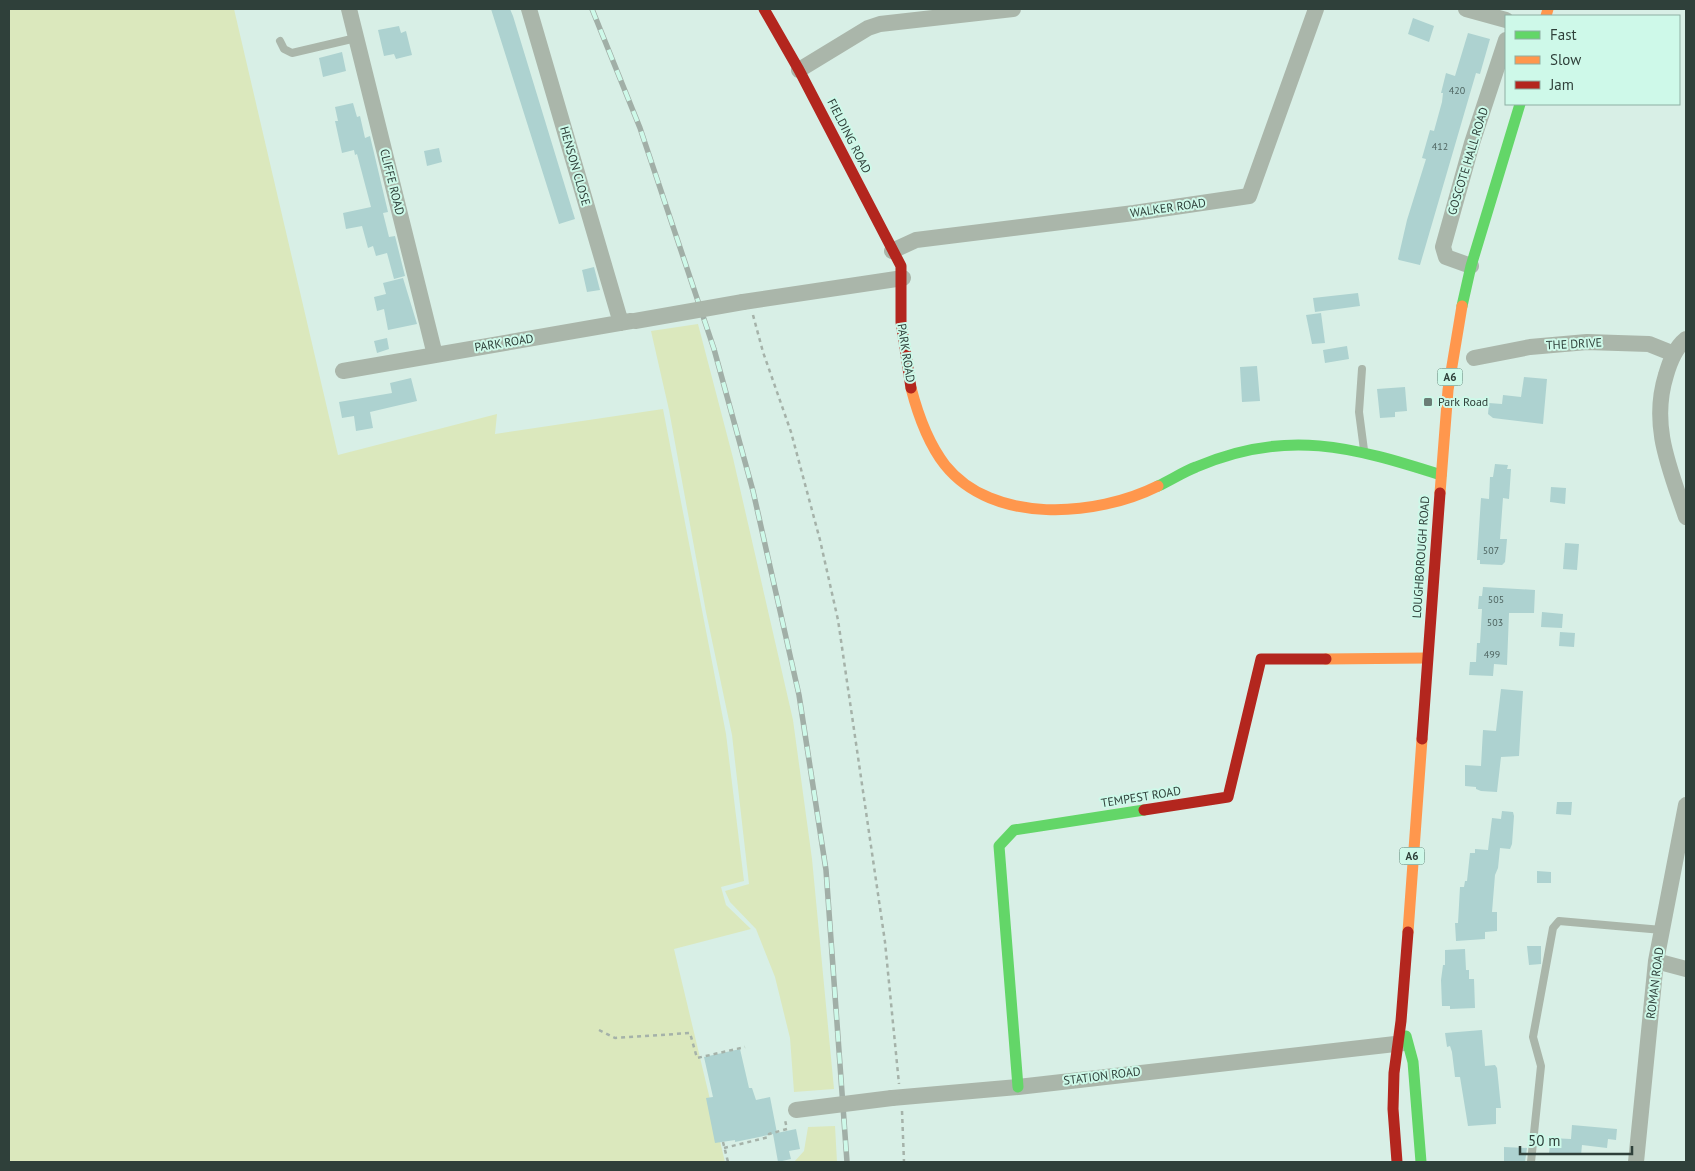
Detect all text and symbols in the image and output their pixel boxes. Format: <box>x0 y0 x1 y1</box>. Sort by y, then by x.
legend <box>1505 15 1680 105</box>
text: Fast <box>1550 25 1577 44</box>
text: Slow <box>1550 50 1581 69</box>
text: Jam <box>1549 75 1574 94</box>
house number: 420 <box>1449 84 1466 97</box>
street label: FIELDING ROAD <box>824 96 875 176</box>
street label: GOSCOTE HALL ROAD <box>1444 105 1491 217</box>
street label: HENSON CLOSE <box>557 125 594 207</box>
house number: 412 <box>1432 140 1448 153</box>
street label: CLIFFE ROAD <box>377 147 408 217</box>
street label: WALKER ROAD <box>1129 195 1207 220</box>
street label: PARK ROAD <box>894 322 919 384</box>
street label: PARK ROAD <box>473 330 535 355</box>
street label: THE DRIVE <box>1546 335 1602 352</box>
road number: A6 <box>1438 368 1462 386</box>
place label: Park Road <box>1438 394 1488 409</box>
marker: Park Road <box>1422 396 1434 408</box>
street label: LOUGHBOROUGH ROAD <box>1409 495 1432 619</box>
house number: 507 <box>1483 544 1499 557</box>
house number: 505 <box>1488 593 1504 606</box>
house number: 503 <box>1487 616 1503 629</box>
house number: 499 <box>1484 648 1500 661</box>
street label: TEMPEST ROAD <box>1100 783 1182 810</box>
road number: A6 <box>1400 848 1424 864</box>
street label: ROMAN ROAD <box>1643 946 1666 1020</box>
street label: STATION ROAD <box>1063 1063 1141 1088</box>
scale bar <box>1520 1124 1632 1156</box>
text: 50 m <box>1528 1131 1561 1150</box>

